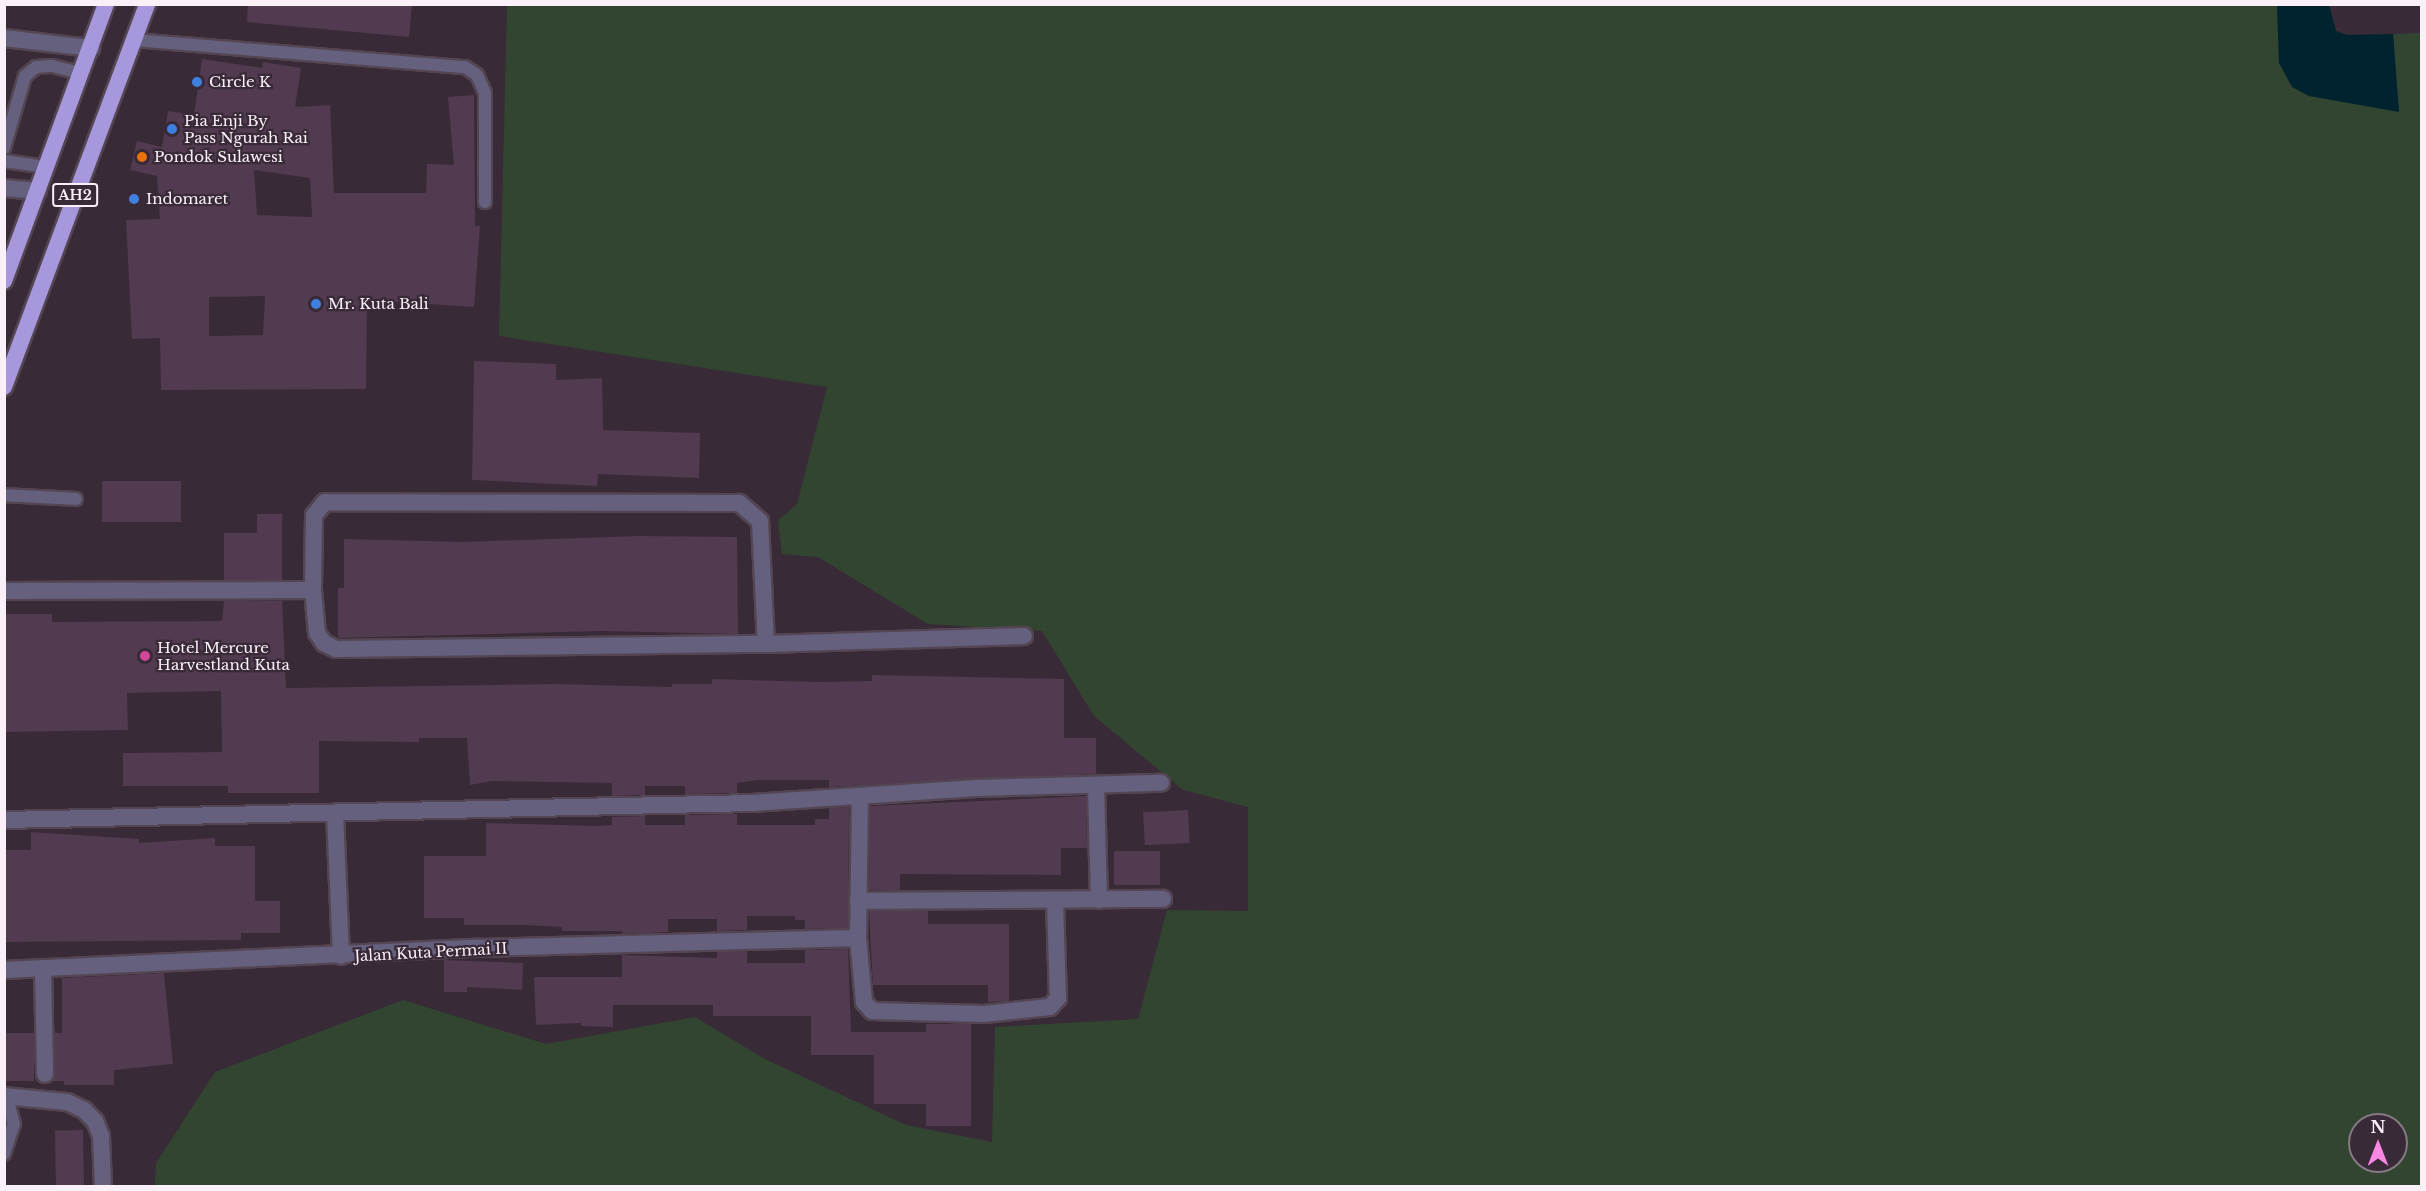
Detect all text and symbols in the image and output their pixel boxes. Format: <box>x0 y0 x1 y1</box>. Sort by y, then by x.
place label: Circle K <box>209 73 271 91</box>
marker: Circle K <box>190 75 204 89</box>
place label: Pia Enji By Pass Ngurah Rai <box>184 111 308 146</box>
marker: Pia Enji By Pass Ngurah Rai <box>165 122 179 136</box>
place label: Pondok Sulawesi <box>154 148 283 166</box>
marker: Pondok Sulawesi <box>135 150 149 164</box>
road number: AH2 <box>51 184 99 206</box>
place label: Indomaret <box>146 190 228 208</box>
marker: Indomaret <box>127 192 141 206</box>
place label: Mr. Kuta Bali <box>328 295 429 313</box>
marker: Mr. Kuta Bali <box>309 297 323 311</box>
place label: Hotel Mercure Harvestland Kuta <box>157 638 290 673</box>
marker: Hotel Mercure Harvestland Kuta <box>138 649 152 663</box>
street label: Jalan Kuta Permai II <box>354 939 508 965</box>
north arrow <box>2348 1113 2408 1173</box>
text: N <box>2370 1117 2386 1137</box>

